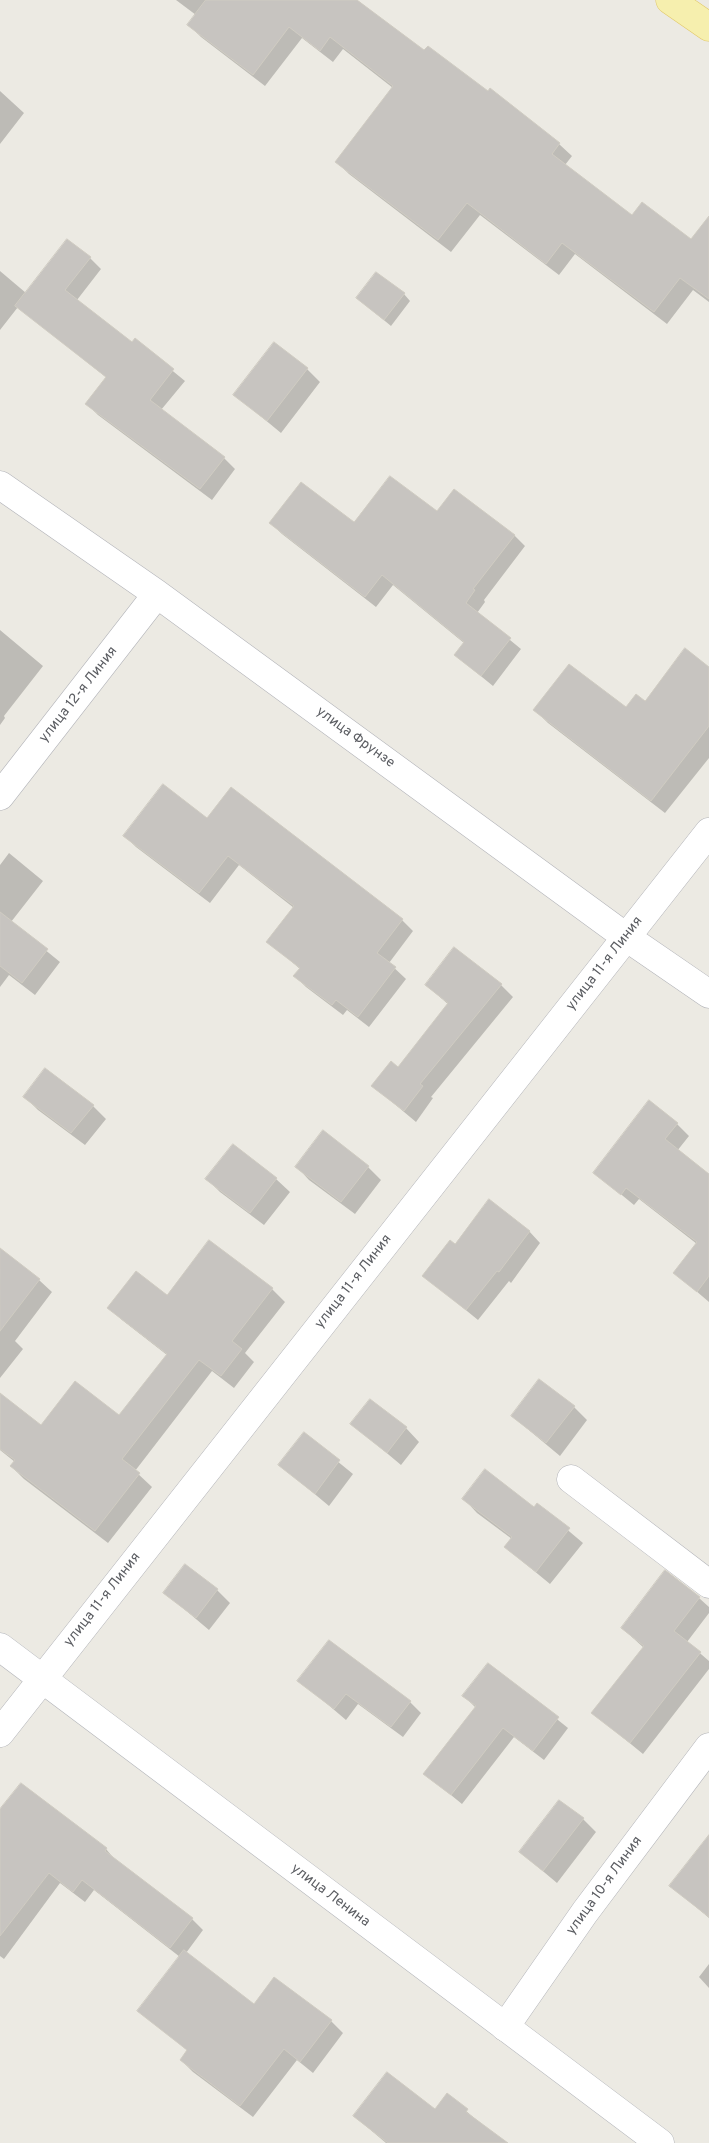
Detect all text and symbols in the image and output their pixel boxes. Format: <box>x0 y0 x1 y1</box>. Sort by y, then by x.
street label: улица 12-я Линия <box>36 644 122 746</box>
street label: улица Фрунзе <box>312 704 398 772</box>
street label: улица 11-я Линия <box>563 914 647 1014</box>
street label: улица 11-я Линия <box>312 1232 396 1332</box>
street label: улица 11-я Линия <box>61 1550 145 1650</box>
street label: улица 10-я Линия <box>564 1833 646 1939</box>
street label: улица Ленина <box>287 1861 373 1931</box>

